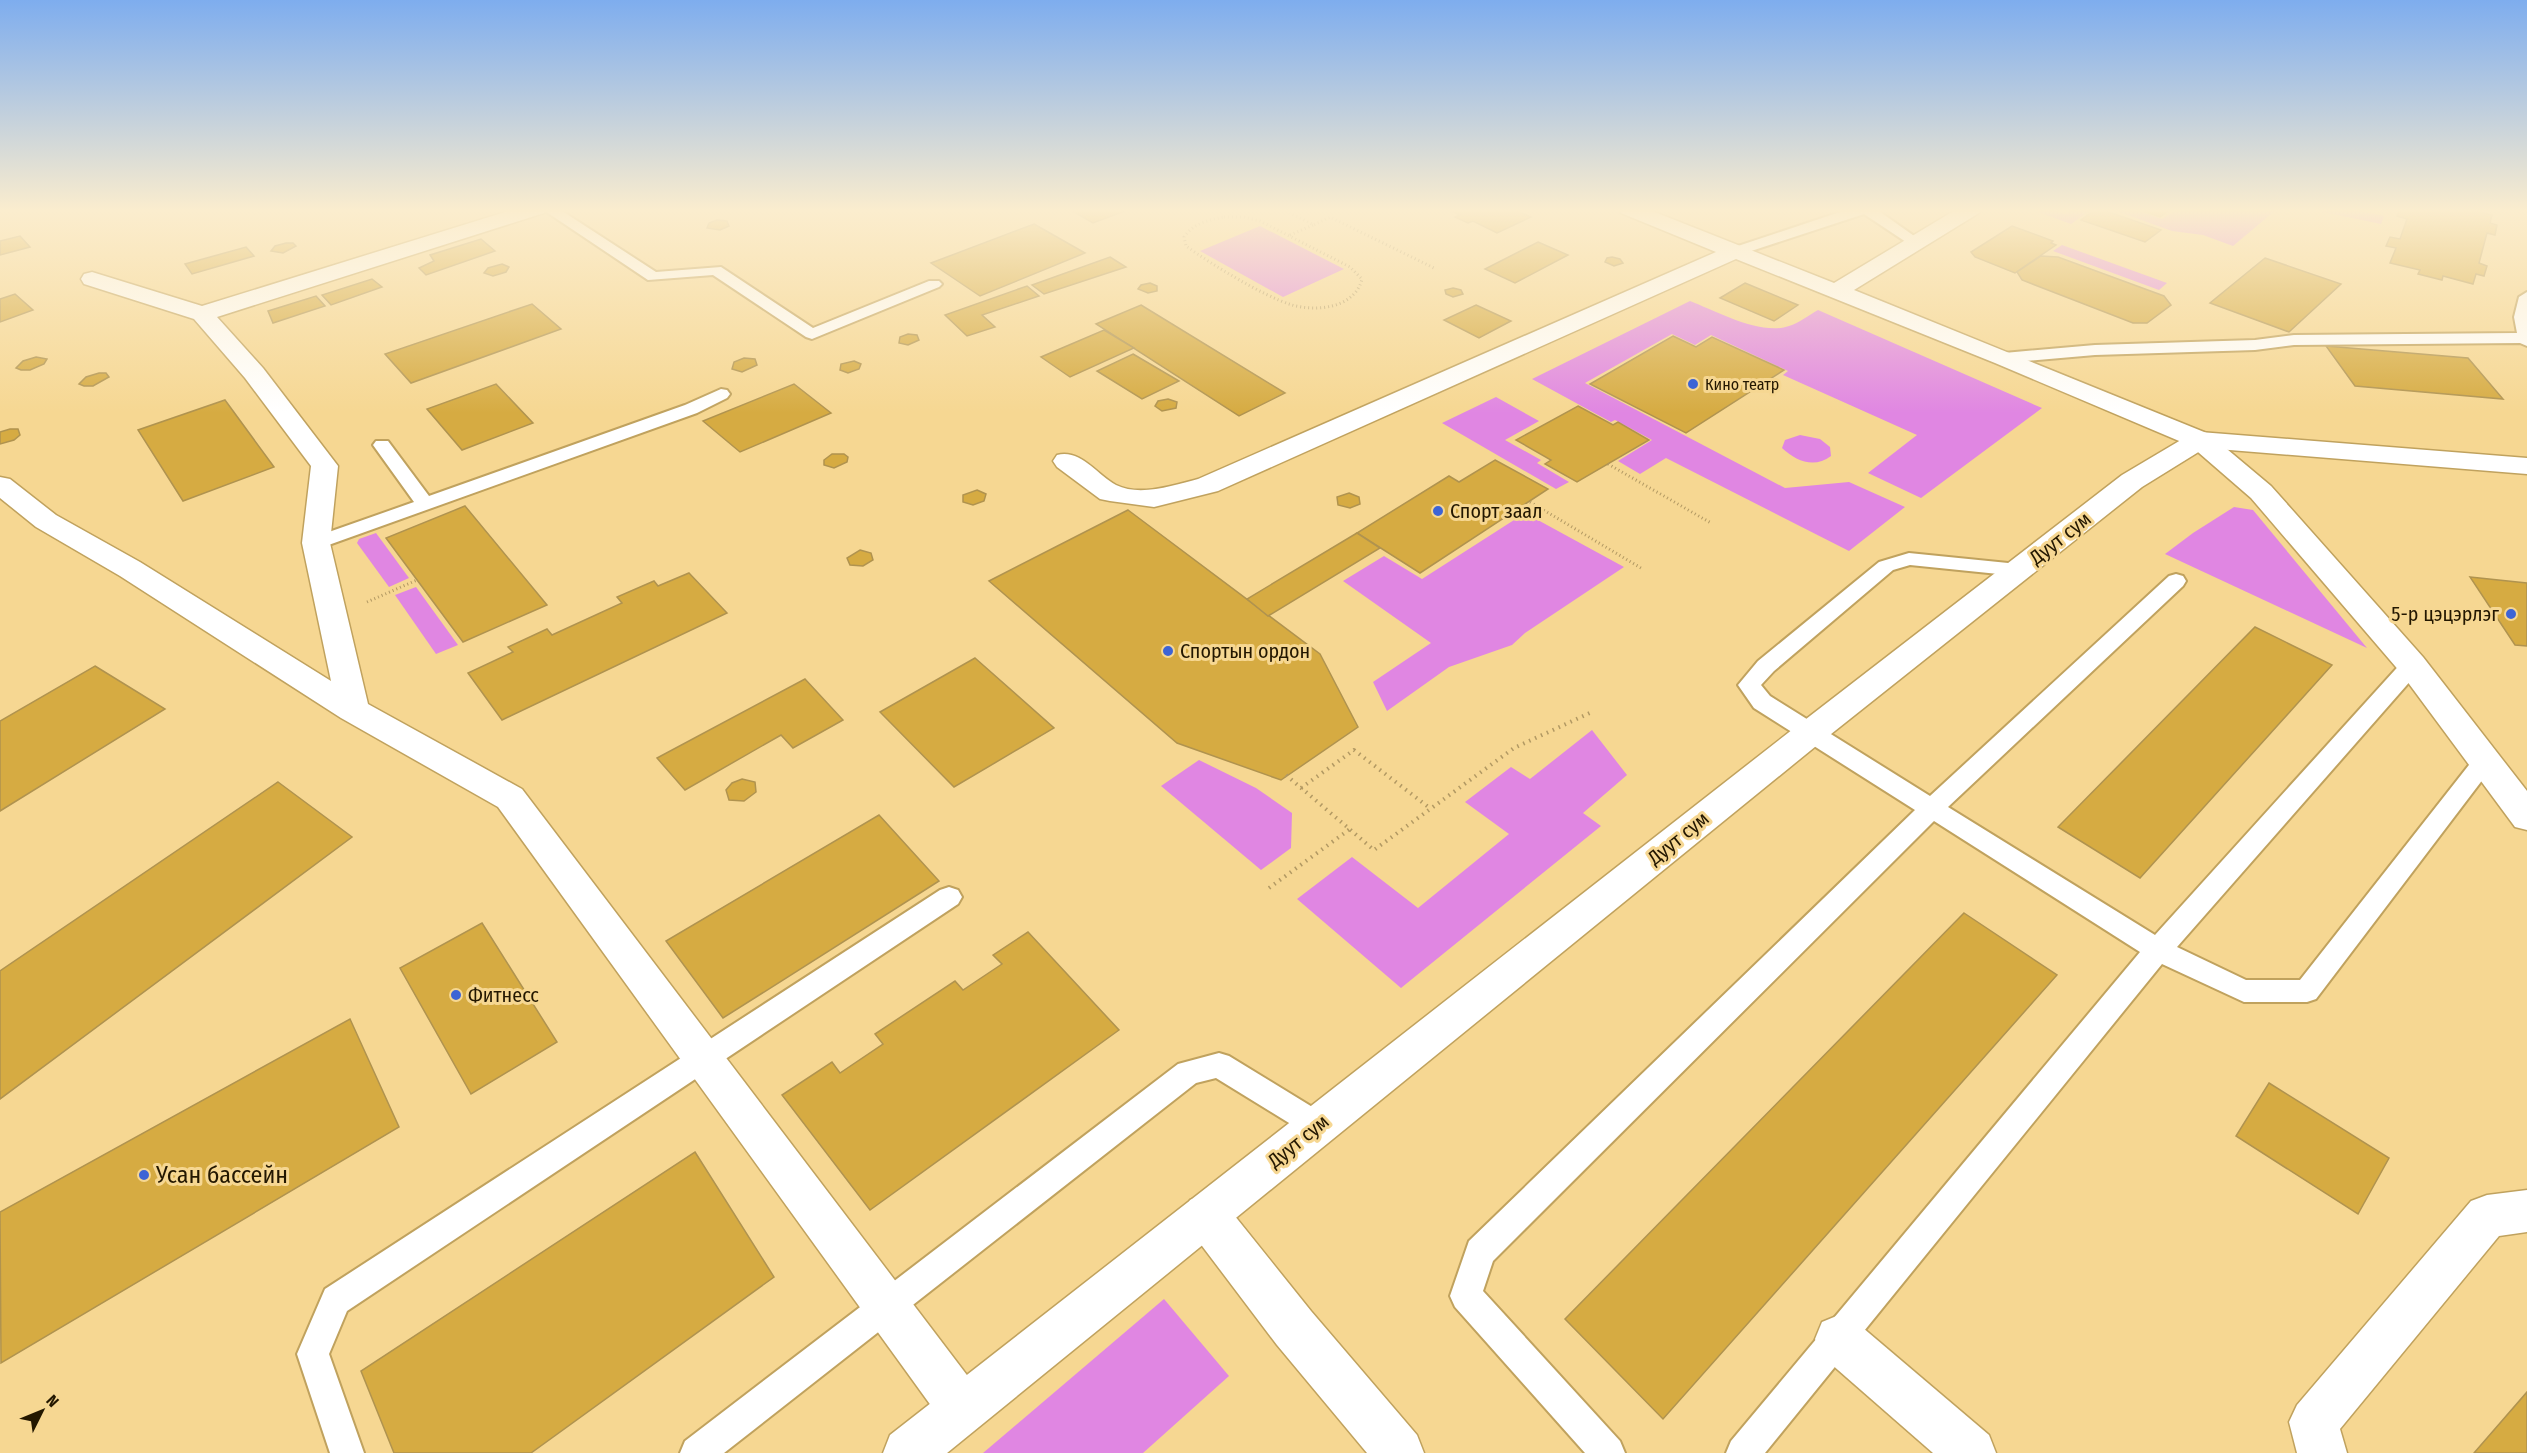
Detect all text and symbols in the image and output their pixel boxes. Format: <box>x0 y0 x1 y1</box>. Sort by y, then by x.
place label: Кино театр <box>1705 375 1779 394</box>
marker: Кино театр <box>1686 377 1700 391</box>
place label: Спорт заал <box>1450 499 1542 523</box>
marker: Спорт заал <box>1431 504 1445 518</box>
street label: Дуут сум <box>2024 507 2095 570</box>
place label: 5-р цэцэрлэг <box>2391 602 2499 626</box>
marker: 5-р цэцэрлэг <box>2504 607 2518 621</box>
place label: Спортын ордон <box>1180 639 1310 663</box>
marker: Спортын ордон <box>1161 644 1175 658</box>
street label: Дуут сум <box>1642 806 1713 870</box>
place label: Фитнесс <box>468 983 539 1007</box>
marker: Фитнесс <box>449 988 463 1002</box>
street label: Дуут сум <box>1262 1109 1333 1173</box>
place label: Усан бассейн <box>155 1161 288 1189</box>
marker: Усан бассейн <box>137 1168 151 1182</box>
north arrow <box>12 1381 72 1441</box>
text: N <box>42 1391 63 1411</box>

